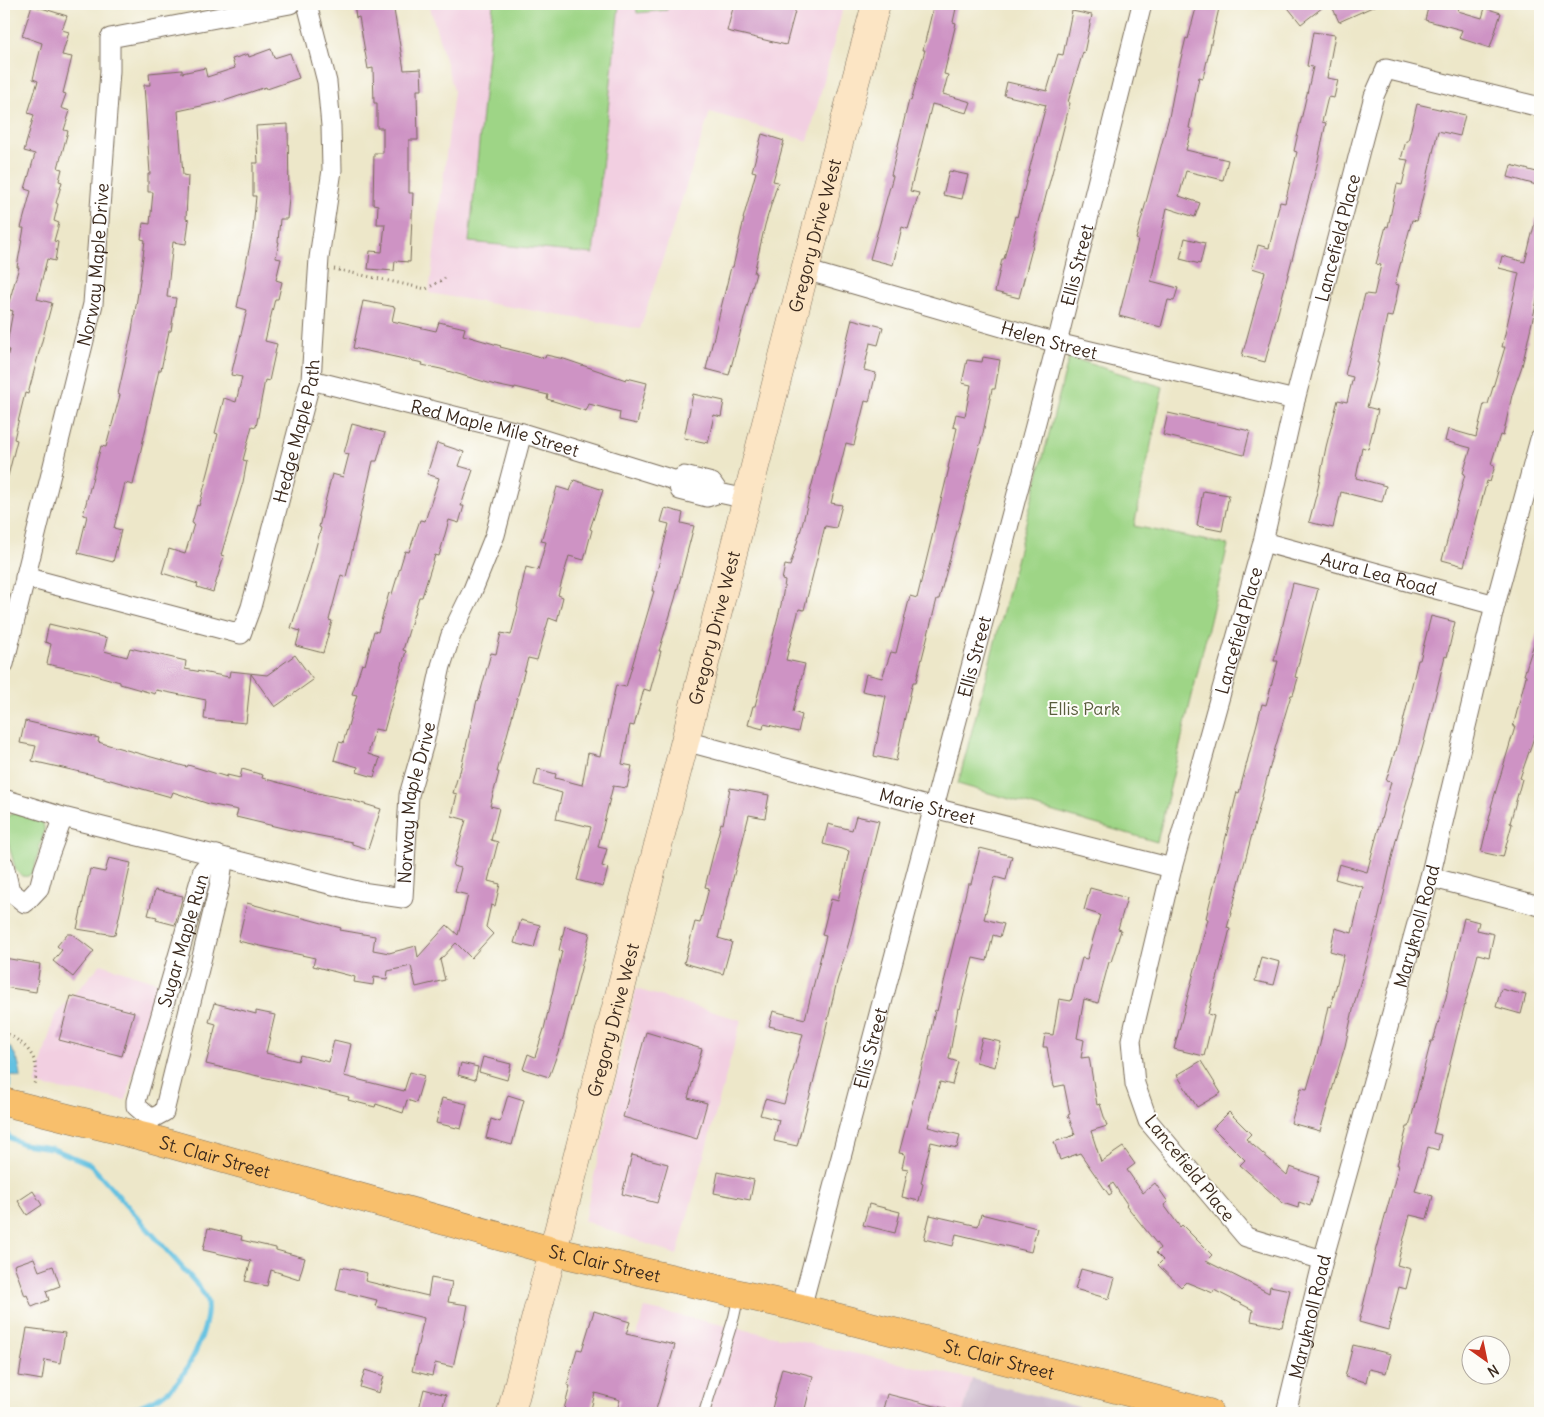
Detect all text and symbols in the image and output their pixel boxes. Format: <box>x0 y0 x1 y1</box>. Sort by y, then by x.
street label: Gregory Drive West <box>783 156 846 315</box>
street label: Lancefield Place <box>1310 171 1365 304</box>
street label: Norway Maple Drive <box>72 182 113 349</box>
street label: Ellis Street <box>1055 222 1098 308</box>
street label: Helen Street <box>998 316 1100 364</box>
street label: Hedge Maple Path <box>268 359 324 505</box>
street label: Red Maple Mile Street <box>408 394 582 461</box>
street label: Aura Lea Road <box>1318 547 1440 600</box>
street label: Gregory Drive West <box>683 548 745 707</box>
street label: Lancefield Place <box>1210 564 1267 697</box>
street label: Ellis Street <box>952 613 996 700</box>
park label: Ellis Park <box>1048 697 1120 720</box>
street label: Norway Maple Drive <box>392 720 440 884</box>
street label: Marie Street <box>877 782 978 829</box>
street label: Maryknoll Road <box>1388 862 1444 990</box>
street label: Sugar Maple Run <box>152 871 213 1010</box>
street label: Gregory Drive West <box>582 941 644 1099</box>
street label: Ellis Street <box>848 1005 892 1091</box>
street label: Lancefield Place <box>1140 1110 1240 1226</box>
street label: St. Clair Street <box>157 1130 273 1183</box>
street label: St. Clair Street <box>547 1239 663 1287</box>
street label: Maryknoll Road <box>1283 1252 1335 1381</box>
street label: St. Clair Street <box>941 1334 1057 1384</box>
north arrow <box>1462 1334 1512 1384</box>
text: N <box>1484 1361 1502 1381</box>

